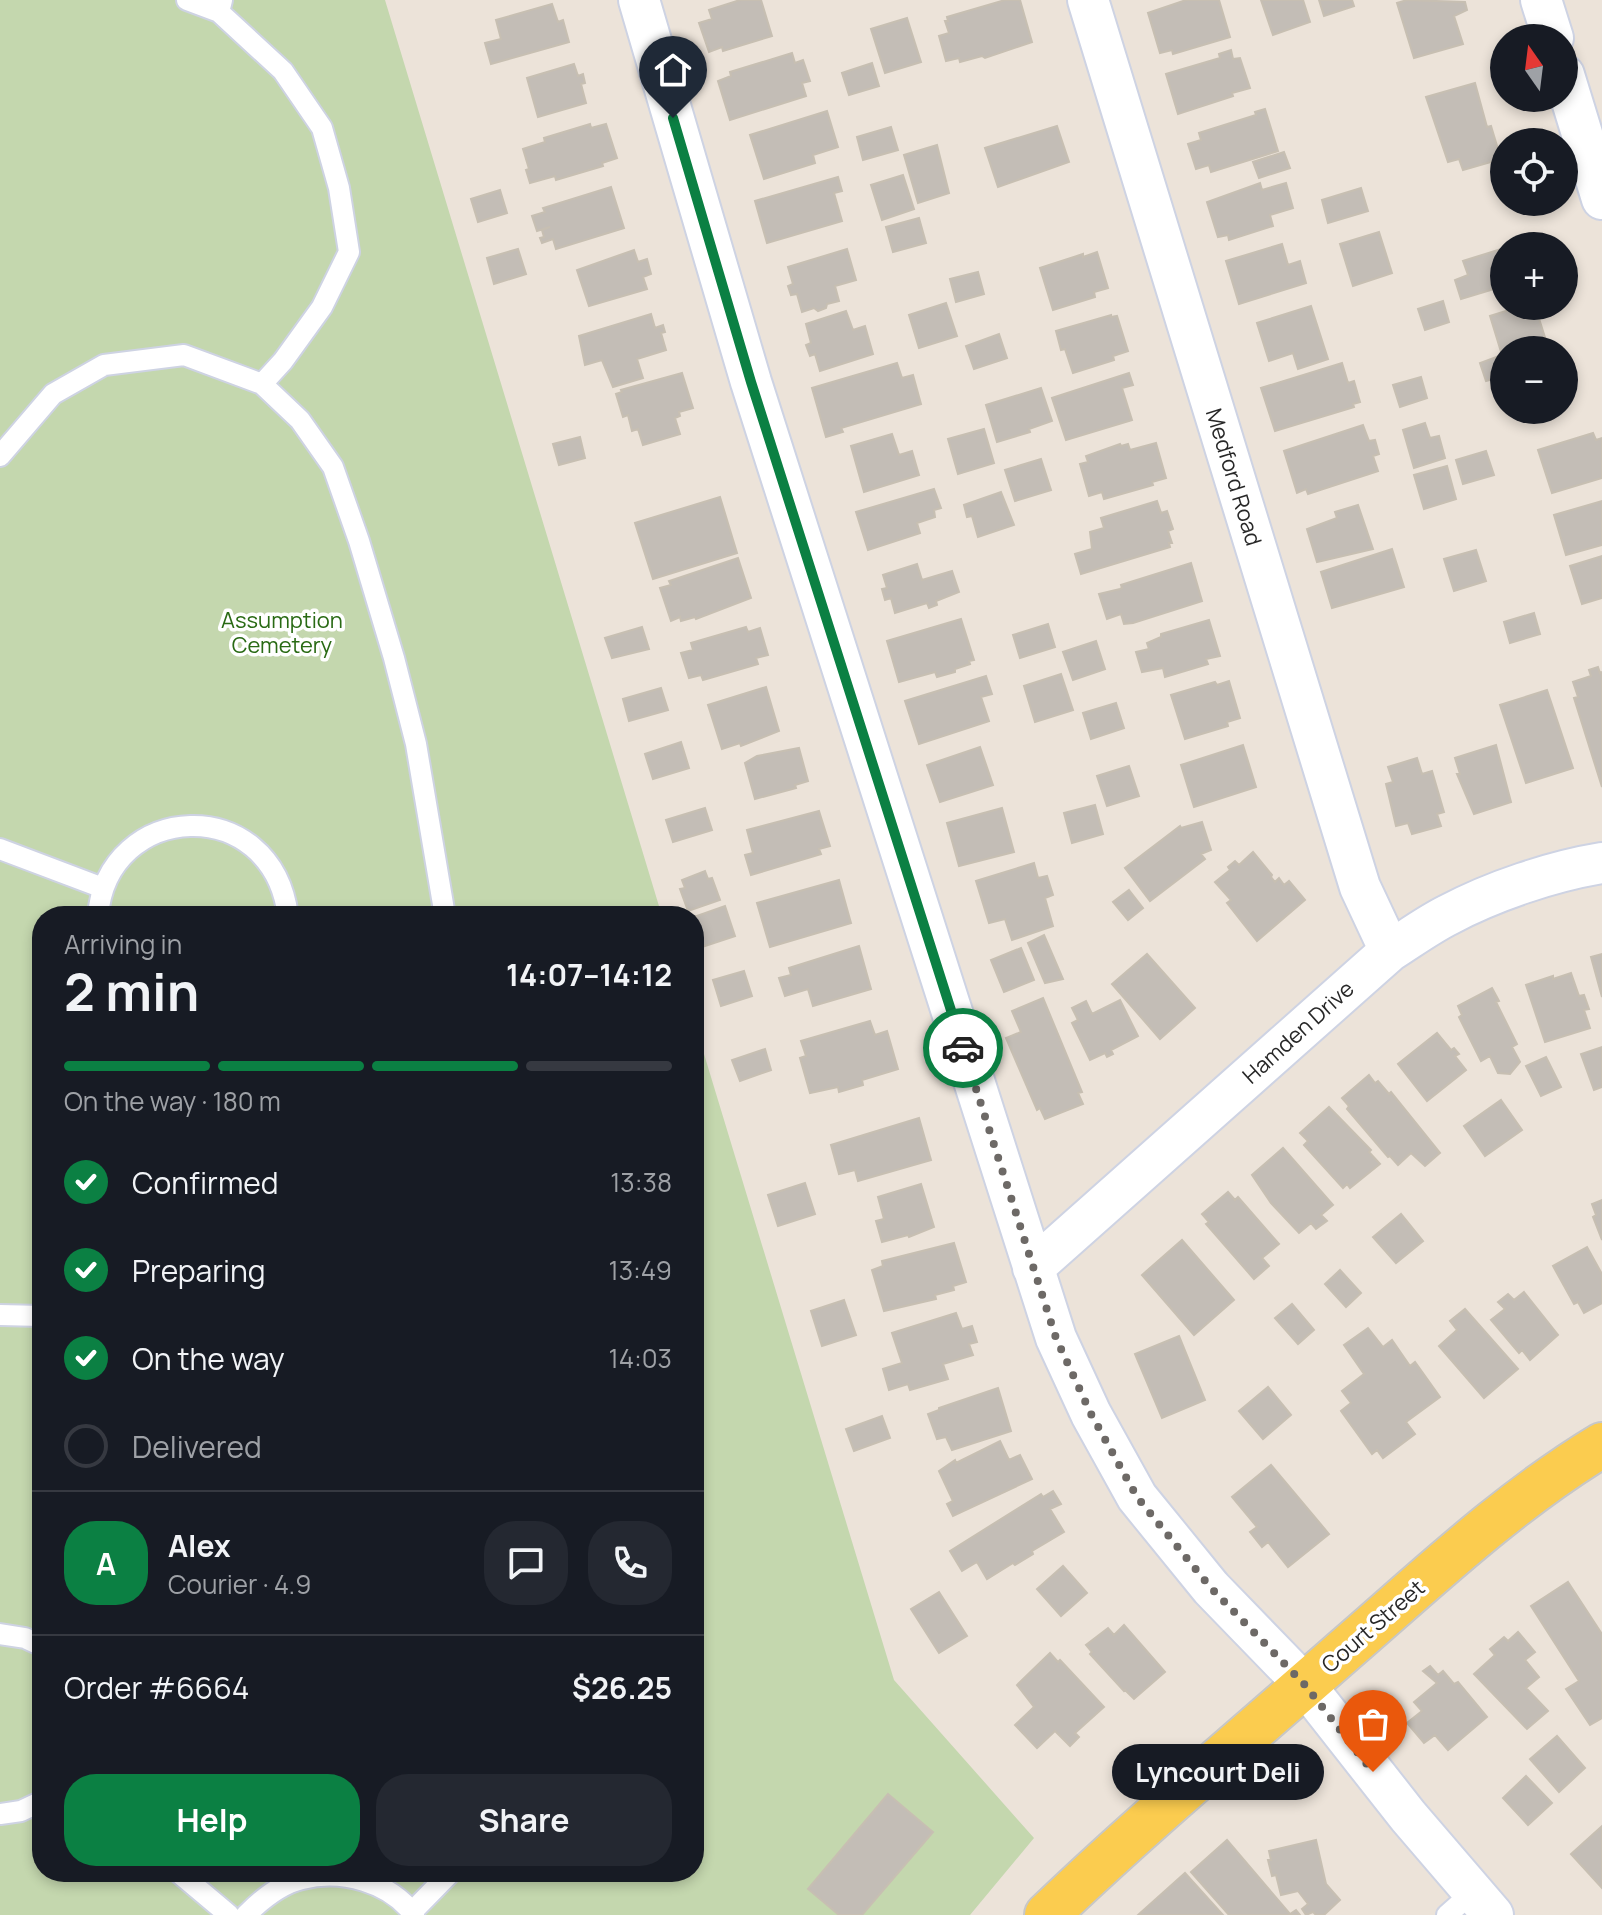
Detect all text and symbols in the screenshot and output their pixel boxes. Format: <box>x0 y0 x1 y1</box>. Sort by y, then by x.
north arrow <box>1490 24 1578 112</box>
map controls <box>1490 24 1578 424</box>
pin <box>639 36 707 118</box>
icon: home <box>651 48 695 92</box>
button: locate <box>1490 128 1578 216</box>
button: + <box>1490 232 1578 320</box>
button: − <box>1490 336 1578 424</box>
street label: Medford Road <box>1199 405 1269 549</box>
park label: Assumption Cemetery <box>221 605 343 660</box>
text: Arriving in <box>64 926 182 962</box>
text: 14:07–14:12 <box>506 954 672 995</box>
text: 2 min <box>64 956 199 1027</box>
street label: Hamden Drive <box>1236 974 1360 1090</box>
courier <box>923 1008 1003 1088</box>
icon: car <box>941 1026 985 1070</box>
text: On the way · 180 m <box>64 1083 281 1119</box>
icon: check <box>64 1160 108 1204</box>
text: Confirmed <box>132 1162 279 1203</box>
text: 13:38 <box>610 1164 672 1200</box>
icon: check <box>64 1248 108 1292</box>
text: Preparing <box>132 1250 266 1291</box>
text: 13:49 <box>609 1252 672 1288</box>
icon: check <box>64 1336 108 1380</box>
text: On the way <box>132 1338 285 1379</box>
text: 14:03 <box>609 1340 672 1376</box>
text: Delivered <box>132 1426 262 1467</box>
button: chat <box>484 1521 568 1605</box>
button: phone <box>588 1521 672 1605</box>
text: Alex <box>168 1525 231 1566</box>
text: A <box>96 1543 116 1584</box>
text: Courier · 4.9 <box>168 1566 311 1602</box>
street label: Court Street <box>1315 1573 1431 1679</box>
text: Order #6664 <box>64 1667 250 1708</box>
text: $26.25 <box>572 1667 672 1708</box>
pin <box>1339 1690 1407 1772</box>
icon: bag <box>1351 1702 1395 1746</box>
callout: Lyncourt Deli <box>1113 1744 1325 1800</box>
text: Lyncourt Deli <box>1135 1754 1301 1790</box>
button: Help <box>64 1774 360 1866</box>
button: Share <box>376 1774 672 1866</box>

